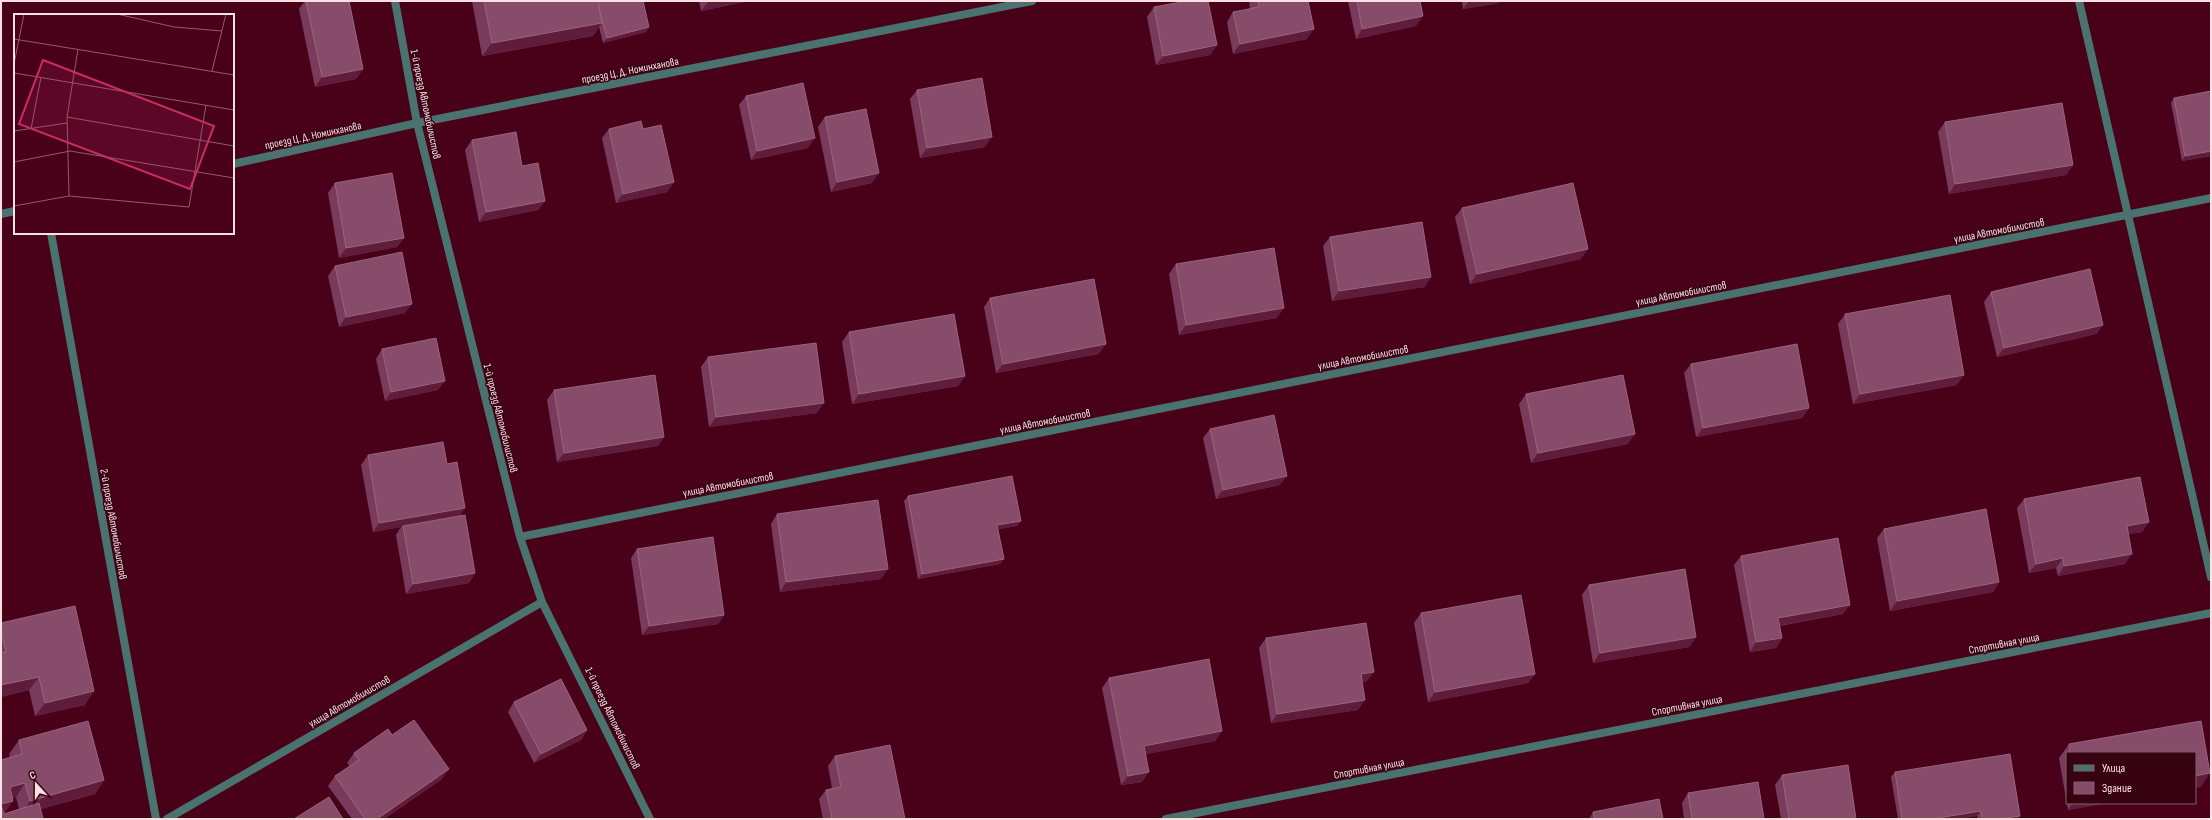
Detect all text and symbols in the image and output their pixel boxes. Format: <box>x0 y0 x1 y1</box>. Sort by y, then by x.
inset map <box>14 14 234 234</box>
street label: 1-й проезд Автомобилистов <box>408 48 444 160</box>
street label: проезд Ц. Д. Номинханова <box>581 55 680 86</box>
street label: проезд Ц. Д. Номинханова <box>264 119 363 152</box>
street label: улица Автомобилистов <box>1953 215 2046 246</box>
street label: улица Автомобилистов <box>1635 278 1728 309</box>
street label: улица Автомобилистов <box>1317 342 1410 373</box>
street label: 1-й проезд Автомобилистов <box>481 362 520 474</box>
street label: улица Автомобилистов <box>999 406 1092 437</box>
street label: 2-й проезд Автомобилистов <box>97 468 130 581</box>
street label: улица Автомобилистов <box>682 469 775 500</box>
street label: Спортивная улица <box>1968 630 2041 657</box>
street label: 1-й проезд Автомобилистов <box>582 665 643 772</box>
street label: улица Автомобилистов <box>306 673 393 730</box>
street label: Спортивная улица <box>1651 692 1724 719</box>
legend <box>2066 752 2196 804</box>
street label: Спортивная улица <box>1333 755 1406 782</box>
text: Улица <box>2102 761 2126 776</box>
north arrow <box>16 764 56 804</box>
text: С <box>28 768 38 782</box>
text: Здание <box>2102 781 2132 796</box>

